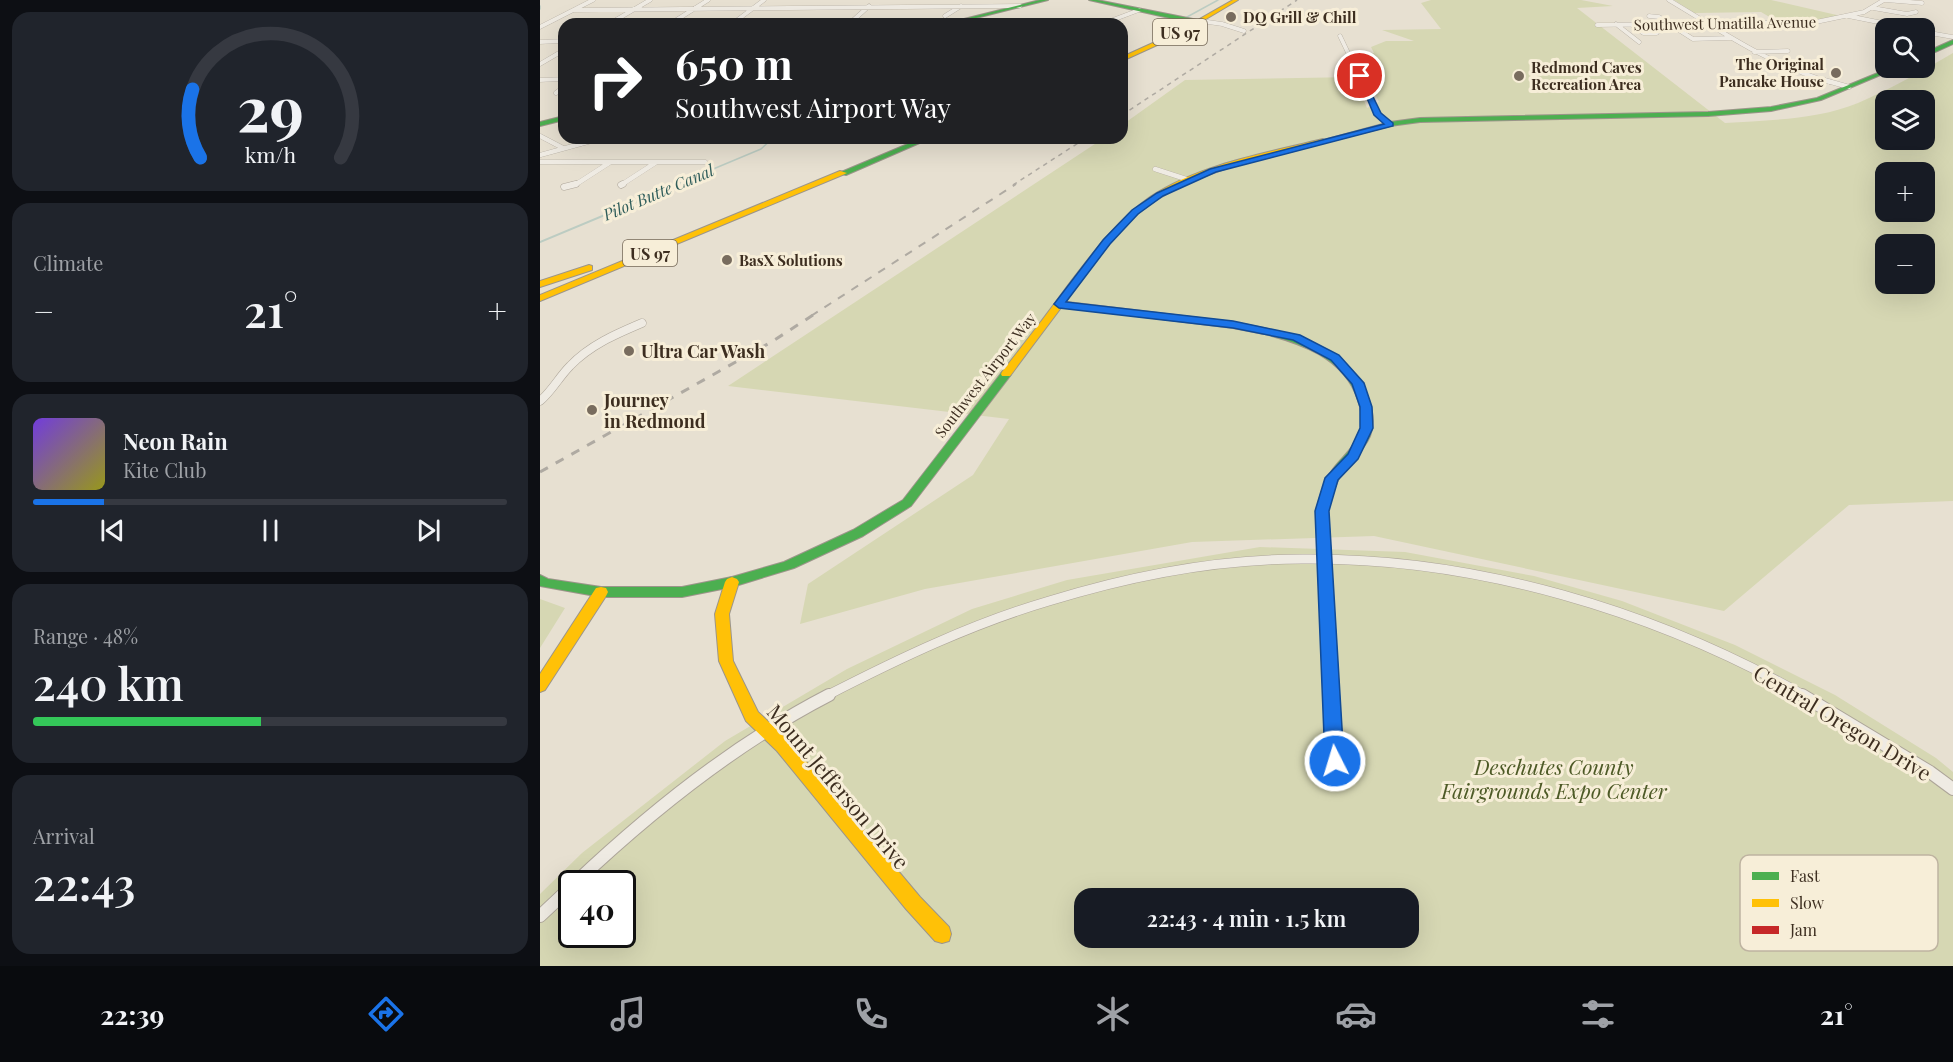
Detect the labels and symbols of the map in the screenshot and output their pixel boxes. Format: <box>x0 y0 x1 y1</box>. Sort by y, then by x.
place label: DQ Grill & Chill <box>1243 7 1357 27</box>
marker: DQ Grill & Chill <box>1224 10 1238 24</box>
street label: Southwest Umatilla Avenue <box>1634 11 1816 35</box>
road number: US 97 <box>1153 19 1207 45</box>
pin <box>1334 50 1385 101</box>
place label: The Original Pancake House <box>1719 54 1824 91</box>
place label: Redmond Caves Recreation Area <box>1531 57 1642 94</box>
marker: The Original Pancake House <box>1829 66 1843 80</box>
marker: Redmond Caves Recreation Area <box>1512 69 1526 83</box>
water label: Pilot Butte Canal <box>599 159 717 225</box>
road number: US 97 <box>623 240 677 266</box>
place label: BasX Solutions <box>739 250 843 270</box>
marker: BasX Solutions <box>720 253 734 267</box>
street label: Southwest Airport Way <box>930 308 1040 442</box>
place label: Ultra Car Wash <box>641 339 765 363</box>
marker: Ultra Car Wash <box>622 344 636 358</box>
place label: Journey in Redmond <box>603 388 706 433</box>
marker: Journey in Redmond <box>585 403 599 417</box>
street label: Central Oregon Drive <box>1749 658 1937 786</box>
street label: Mount Jefferson Drive <box>762 698 916 874</box>
position arrow <box>1303 729 1367 793</box>
park label: Deschutes County Fairgrounds Expo Center <box>1440 752 1668 804</box>
legend <box>1740 855 1938 951</box>
text: Fast <box>1790 865 1820 886</box>
speed limit sign: 40 <box>558 870 636 948</box>
text: Slow <box>1790 892 1825 913</box>
text: Jam <box>1789 919 1817 940</box>

